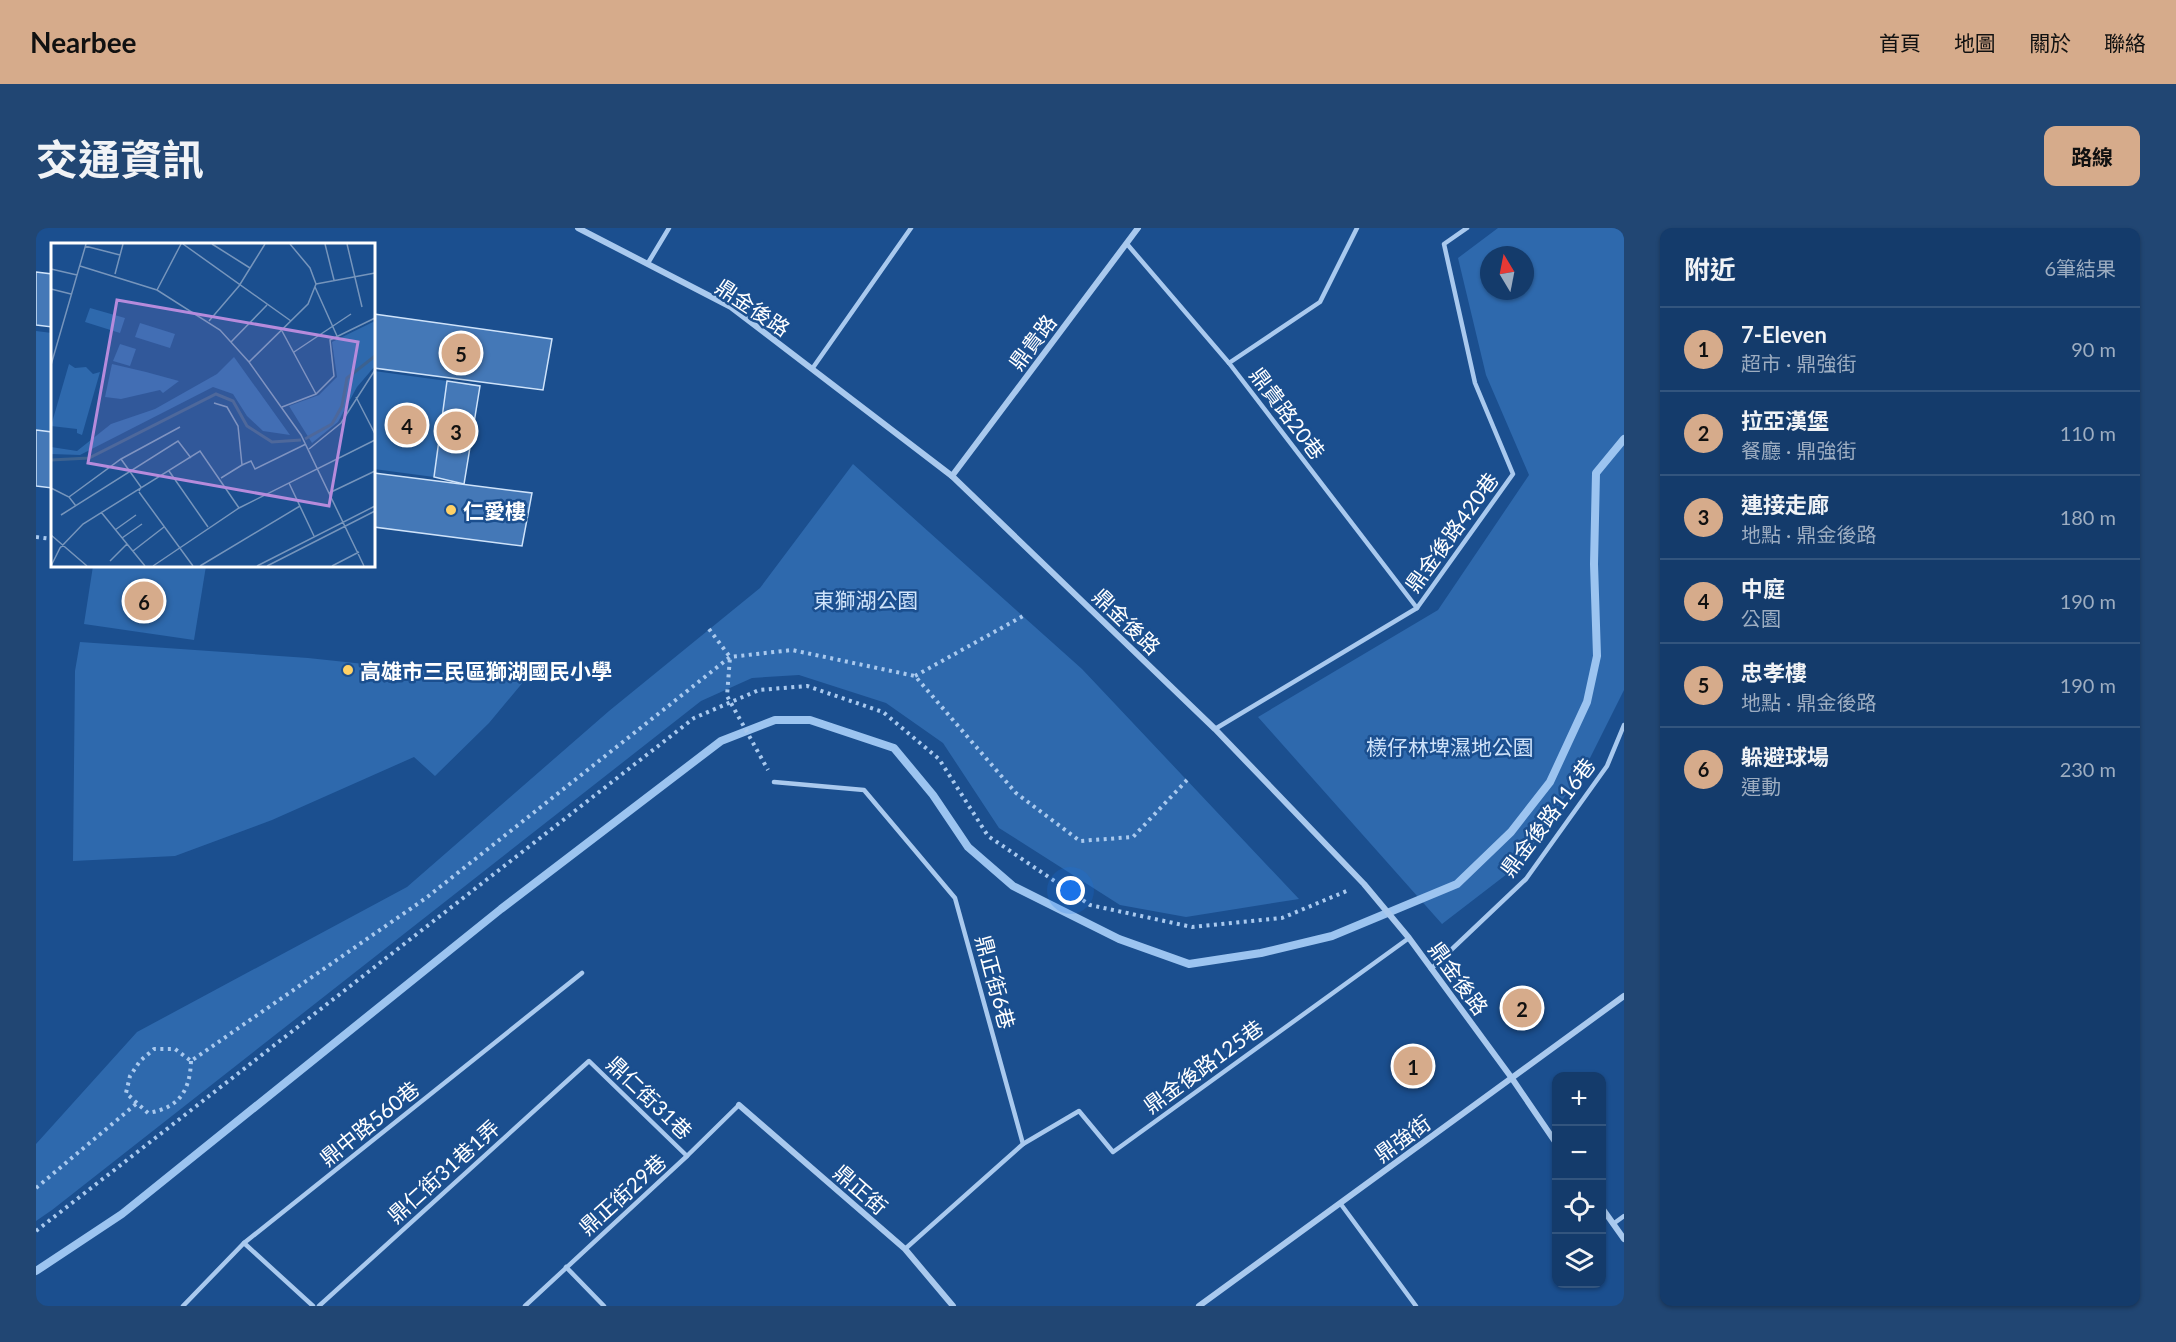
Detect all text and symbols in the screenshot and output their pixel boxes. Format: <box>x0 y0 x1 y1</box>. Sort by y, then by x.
text: Nearbee <box>30 25 137 59</box>
text: 首頁 <box>1879 30 1921 55</box>
text: 地圖 <box>1954 30 1996 55</box>
text: 關於 <box>2029 30 2071 55</box>
text: 聯絡 <box>2104 30 2146 55</box>
button: 路線 <box>2044 126 2140 186</box>
text: 交通資訊 <box>36 134 204 184</box>
inset map <box>51 243 375 567</box>
north arrow <box>1480 246 1534 300</box>
text: 附近 <box>1684 253 1736 285</box>
text: 6筆結果 <box>2044 256 2116 280</box>
street label: 鼎金後路 <box>711 273 795 341</box>
street label: 鼎貴路 <box>1003 309 1061 375</box>
text: 7-Eleven <box>1741 321 1827 348</box>
pin: 5 <box>442 330 480 376</box>
text: 1 <box>1698 337 1709 361</box>
text: 90 m <box>2071 337 2116 361</box>
text: 超市 · 鼎強街 <box>1741 351 1856 375</box>
street label: 鼎貴路20巷 <box>1245 362 1331 464</box>
pin: 4 <box>388 402 427 448</box>
text: 拉亞漢堡 <box>1741 407 1829 434</box>
pin: 3 <box>436 408 476 454</box>
text: 2 <box>1698 421 1709 445</box>
text: 110 m <box>2060 421 2116 445</box>
text: 餐廳 · 鼎強街 <box>1741 438 1856 462</box>
street label: 鼎金後路420巷 <box>1399 467 1503 597</box>
text: 連接走廊 <box>1741 491 1829 518</box>
place label: 仁愛樓 <box>463 498 526 523</box>
marker: 仁愛樓 <box>444 503 458 517</box>
text: 3 <box>1698 505 1709 529</box>
text: 180 m <box>2060 505 2116 529</box>
text: 地點 · 鼎金後路 <box>1741 522 1876 546</box>
text: 中庭 <box>1741 575 1785 602</box>
pin: 6 <box>124 578 164 623</box>
street label: 鼎金後路 <box>1088 583 1166 659</box>
park label: 東獅湖公園 <box>814 587 919 612</box>
text: 4 <box>1698 589 1709 613</box>
text: 190 m <box>2060 589 2116 613</box>
text: 公園 <box>1741 606 1781 630</box>
place label: 高雄市三民區獅湖國民小學 <box>360 658 612 683</box>
text: 忠孝樓 <box>1741 659 1807 686</box>
marker: 高雄市三民區獅湖國民小學 <box>341 663 355 677</box>
text: 5 <box>1698 673 1709 697</box>
text: 190 m <box>2060 673 2116 697</box>
text: 地點 · 鼎金後路 <box>1741 690 1876 714</box>
park label: 檨仔林埤濕地公園 <box>1366 734 1534 759</box>
text: 躲避球場 <box>1741 743 1829 770</box>
street label: 鼎金後路116巷 <box>1494 753 1600 881</box>
text: 6 <box>1698 757 1709 781</box>
text: 230 m <box>2060 757 2116 781</box>
text: 運動 <box>1741 774 1781 798</box>
your location <box>1056 876 1085 905</box>
street label: 鼎正街6巷 <box>971 932 1021 1032</box>
street label: 鼎金後路 <box>1424 937 1494 1019</box>
pin: 2 <box>1502 986 1542 1030</box>
street label: 鼎金後路125巷 <box>1138 1014 1268 1118</box>
pin: 1 <box>1394 1044 1432 1088</box>
street label: 鼎仁街31巷 <box>602 1050 698 1144</box>
map controls <box>1552 1072 1606 1288</box>
button: + <box>1552 1072 1606 1126</box>
street label: 鼎中路560巷 <box>314 1075 424 1171</box>
street label: 鼎強街 <box>1369 1109 1435 1167</box>
street label: 鼎仁街31巷1弄 <box>382 1114 504 1228</box>
button: − <box>1552 1126 1606 1180</box>
street label: 鼎正街29巷 <box>573 1148 671 1240</box>
street label: 鼎正街 <box>829 1159 893 1219</box>
button: locate <box>1552 1180 1606 1234</box>
button: layers <box>1552 1234 1606 1288</box>

